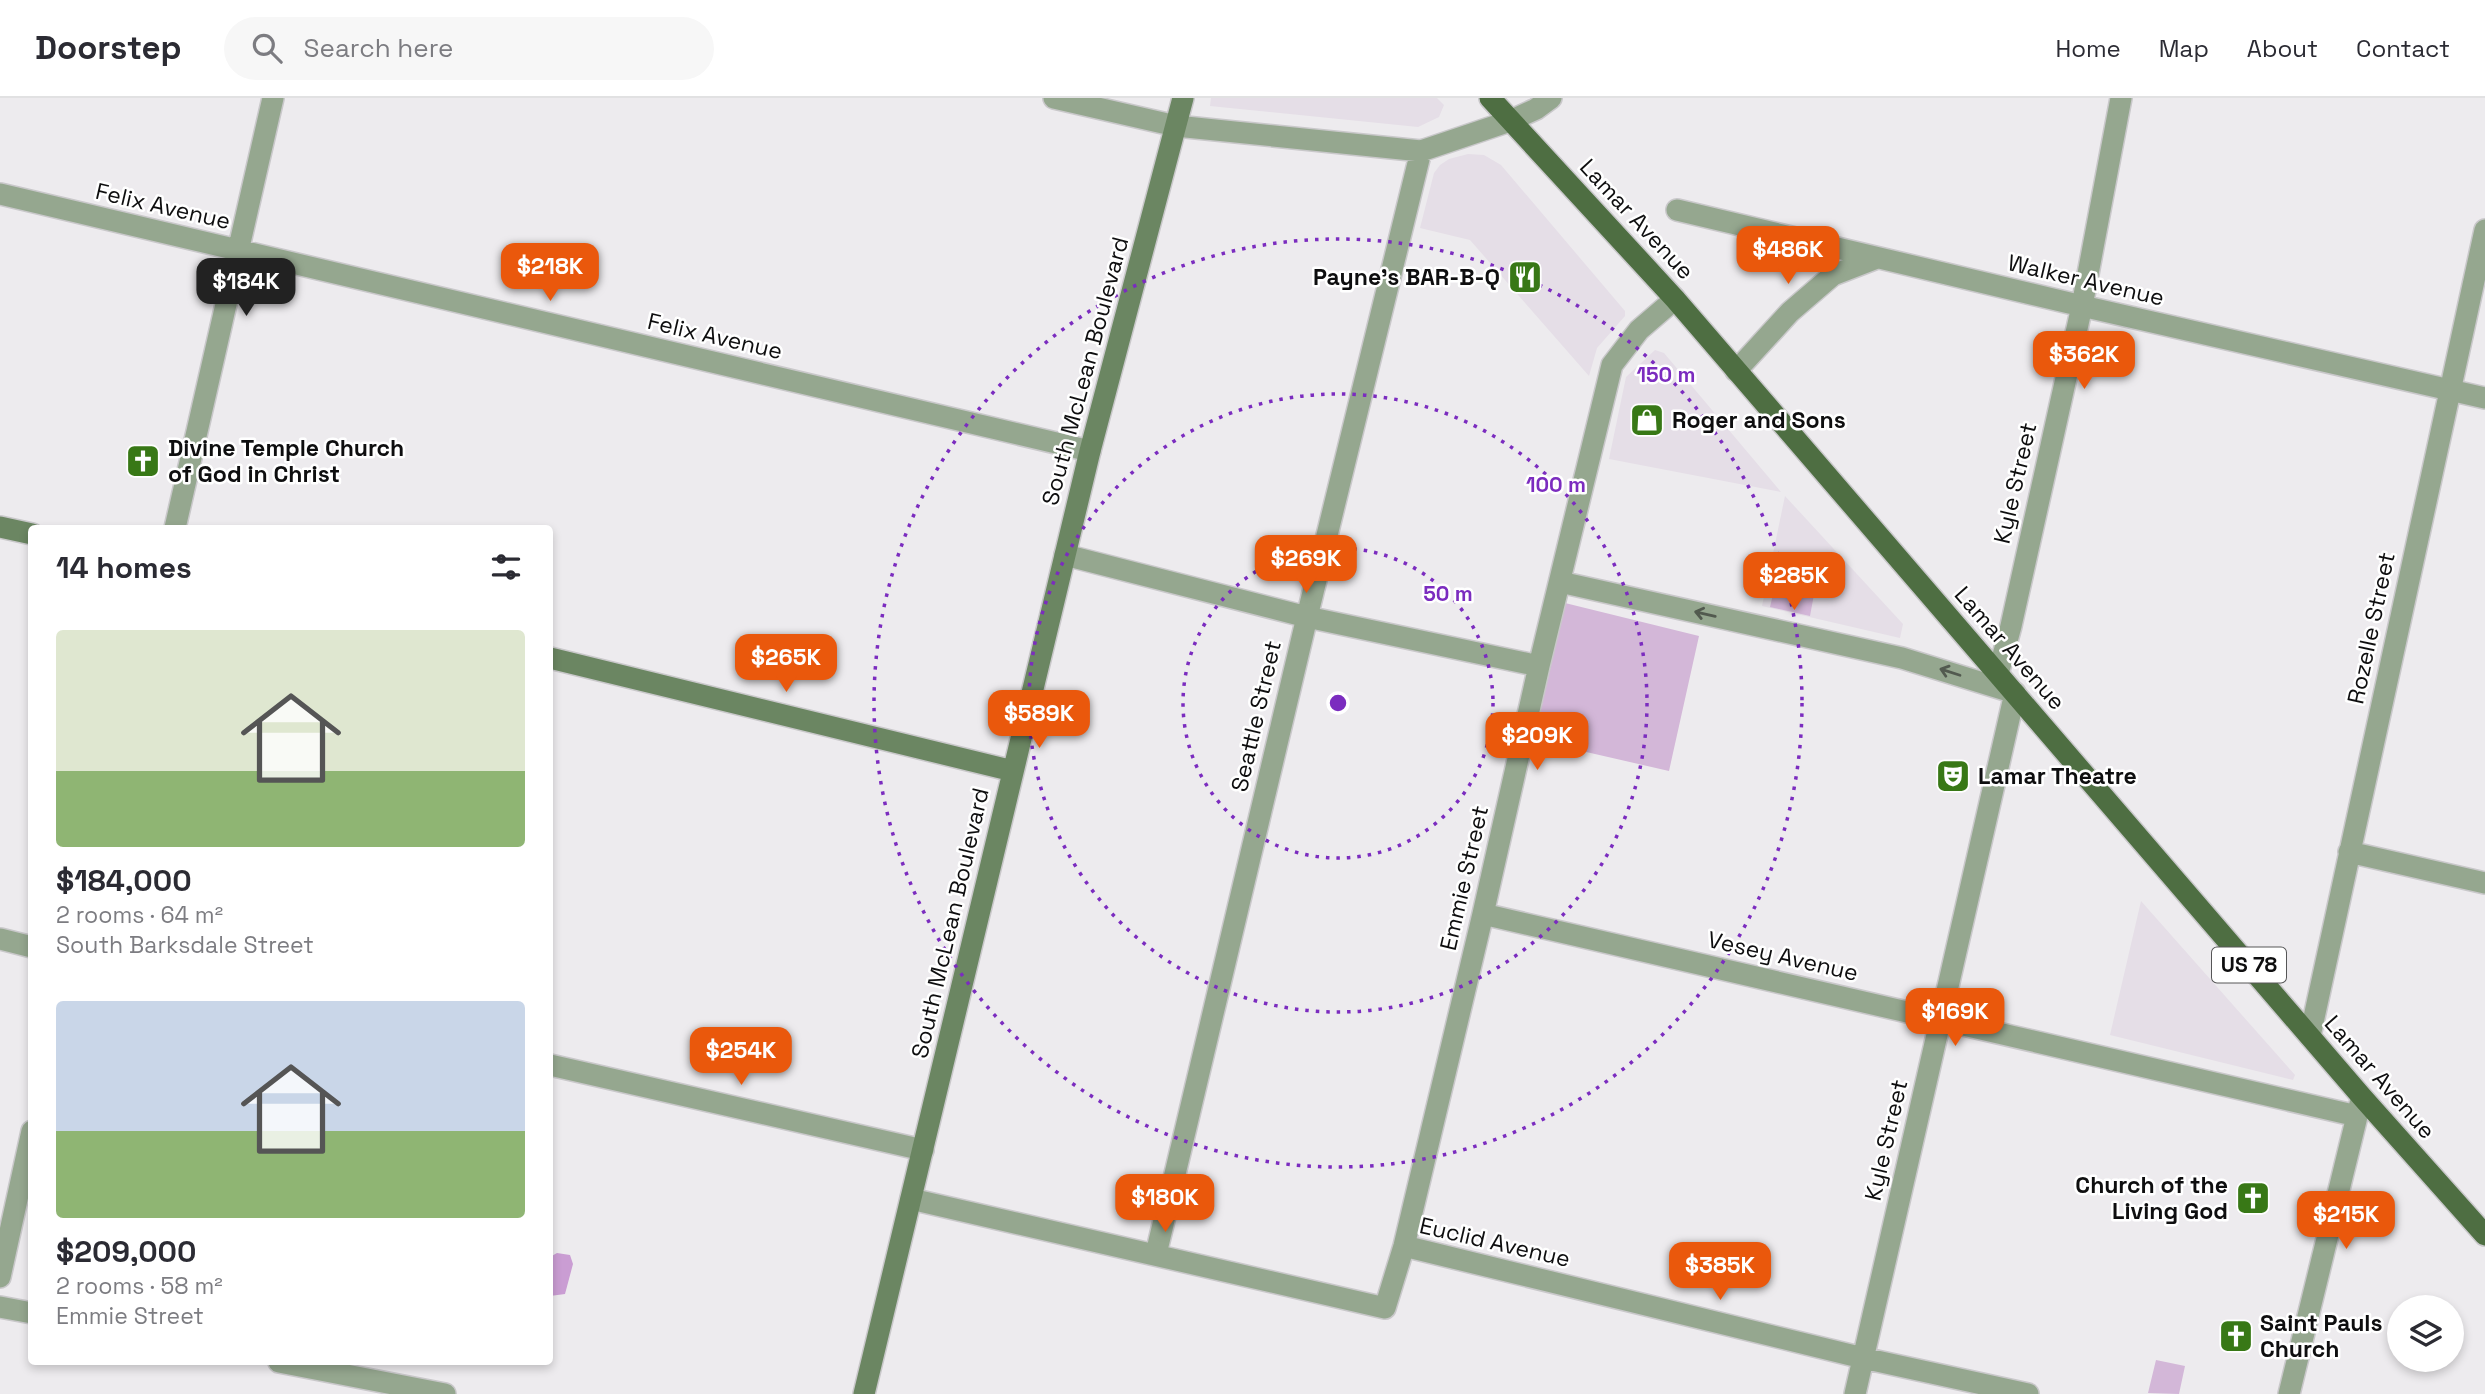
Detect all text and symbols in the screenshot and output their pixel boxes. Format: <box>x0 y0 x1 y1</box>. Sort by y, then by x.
search box <box>224 17 714 80</box>
text: Doorstep <box>35 27 182 69</box>
icon: search <box>248 29 286 67</box>
text: Search here <box>304 31 453 65</box>
text: Home <box>2055 33 2121 64</box>
text: Map <box>2159 33 2209 64</box>
text: About <box>2247 33 2318 64</box>
text: Contact <box>2356 33 2450 64</box>
street label: Lamar Avenue <box>1573 152 1701 286</box>
street label: Felix Avenue <box>93 176 233 236</box>
pin: $486K <box>1739 226 1837 286</box>
street label: South McLean Boulevard <box>1035 234 1135 508</box>
text: $486K <box>1753 234 1823 264</box>
pin: $218K <box>501 244 599 303</box>
street label: Walker Avenue <box>2005 247 2167 313</box>
text: $218K <box>517 251 583 281</box>
pin: $184K <box>197 258 295 318</box>
restaurant icon: Payne's BAR-B-Q <box>1506 258 1544 296</box>
place label: Payne's BAR-B-Q <box>1313 262 1500 292</box>
text: $184K <box>212 266 280 296</box>
street label: Felix Avenue <box>645 306 785 366</box>
pin: $362K <box>2035 331 2133 391</box>
text: $362K <box>2049 339 2119 369</box>
text: 150 m <box>1637 361 1695 388</box>
shop icon: Roger and Sons <box>1628 401 1666 439</box>
place label: Roger and Sons <box>1672 405 1846 435</box>
street label: Kyle Street <box>1987 420 2043 546</box>
place label: Divine Temple Church of God in Christ <box>168 433 404 489</box>
church icon: Divine Temple Church of God in Christ <box>124 442 162 480</box>
text: 100 m <box>1526 471 1586 498</box>
pin: $269K <box>1257 536 1355 595</box>
text: $269K <box>1271 543 1341 573</box>
text: 14 homes <box>56 548 192 587</box>
icon: filters <box>487 548 525 586</box>
street label: Rozelle Street <box>2340 549 2402 707</box>
pin: $285K <box>1745 552 1843 612</box>
text: $285K <box>1759 560 1829 590</box>
text: 50 m <box>1423 580 1473 607</box>
street label: Lamar Avenue <box>1948 580 2072 716</box>
one-way arrow <box>1694 607 1717 620</box>
pin: $265K <box>737 634 835 694</box>
street label: Seattle Street <box>1224 637 1288 795</box>
text: $265K <box>751 642 821 672</box>
one-way arrow <box>1939 665 1961 678</box>
icon: home <box>228 675 354 801</box>
pin: $589K <box>990 690 1088 750</box>
centre of rings <box>1326 691 1350 715</box>
text: $589K <box>1004 698 1074 728</box>
pin: $209K <box>1488 712 1586 772</box>
text: $209K <box>1501 720 1573 750</box>
theatre icon: Lamar Theatre <box>1934 757 1972 795</box>
place label: Lamar Theatre <box>1978 761 2137 791</box>
street label: South McLean Boulevard <box>904 785 996 1061</box>
street label: Emmie Street <box>1433 803 1495 953</box>
text: $184,000 <box>56 861 192 900</box>
text: 2 rooms · 64 m² <box>56 900 223 930</box>
street label: Vesey Avenue <box>1705 924 1861 988</box>
text: South Barksdale Street <box>56 930 314 960</box>
road number: US 78 <box>2212 948 2286 982</box>
pin: $169K <box>1906 988 2004 1048</box>
text: $169K <box>1921 996 1989 1026</box>
street label: Lamar Avenue <box>2318 1009 2442 1145</box>
pin: $254K <box>692 1028 790 1087</box>
text: $254K <box>706 1035 776 1065</box>
icon: home <box>228 1046 354 1172</box>
street label: Kyle Street <box>1858 1077 1914 1203</box>
place label: Church of the Living God <box>2075 1170 2228 1226</box>
pin: $180K <box>1116 1174 1214 1234</box>
church icon: Church of the Living God <box>2234 1179 2272 1217</box>
text: $180K <box>1131 1182 1199 1212</box>
pin: $215K <box>2297 1192 2395 1251</box>
text: $215K <box>2313 1199 2379 1229</box>
street label: Euclid Avenue <box>1417 1210 1573 1274</box>
text: $209,000 <box>56 1232 196 1271</box>
pin: $385K <box>1671 1242 1769 1302</box>
text: $385K <box>1685 1250 1755 1280</box>
text: 2 rooms · 58 m² <box>56 1271 223 1301</box>
map controls <box>2387 1295 2464 1372</box>
button: layers <box>2387 1295 2464 1372</box>
text: Emmie Street <box>56 1301 204 1331</box>
place label: Saint Pauls Church <box>2260 1308 2383 1364</box>
church icon: Saint Pauls Church <box>2217 1317 2255 1355</box>

